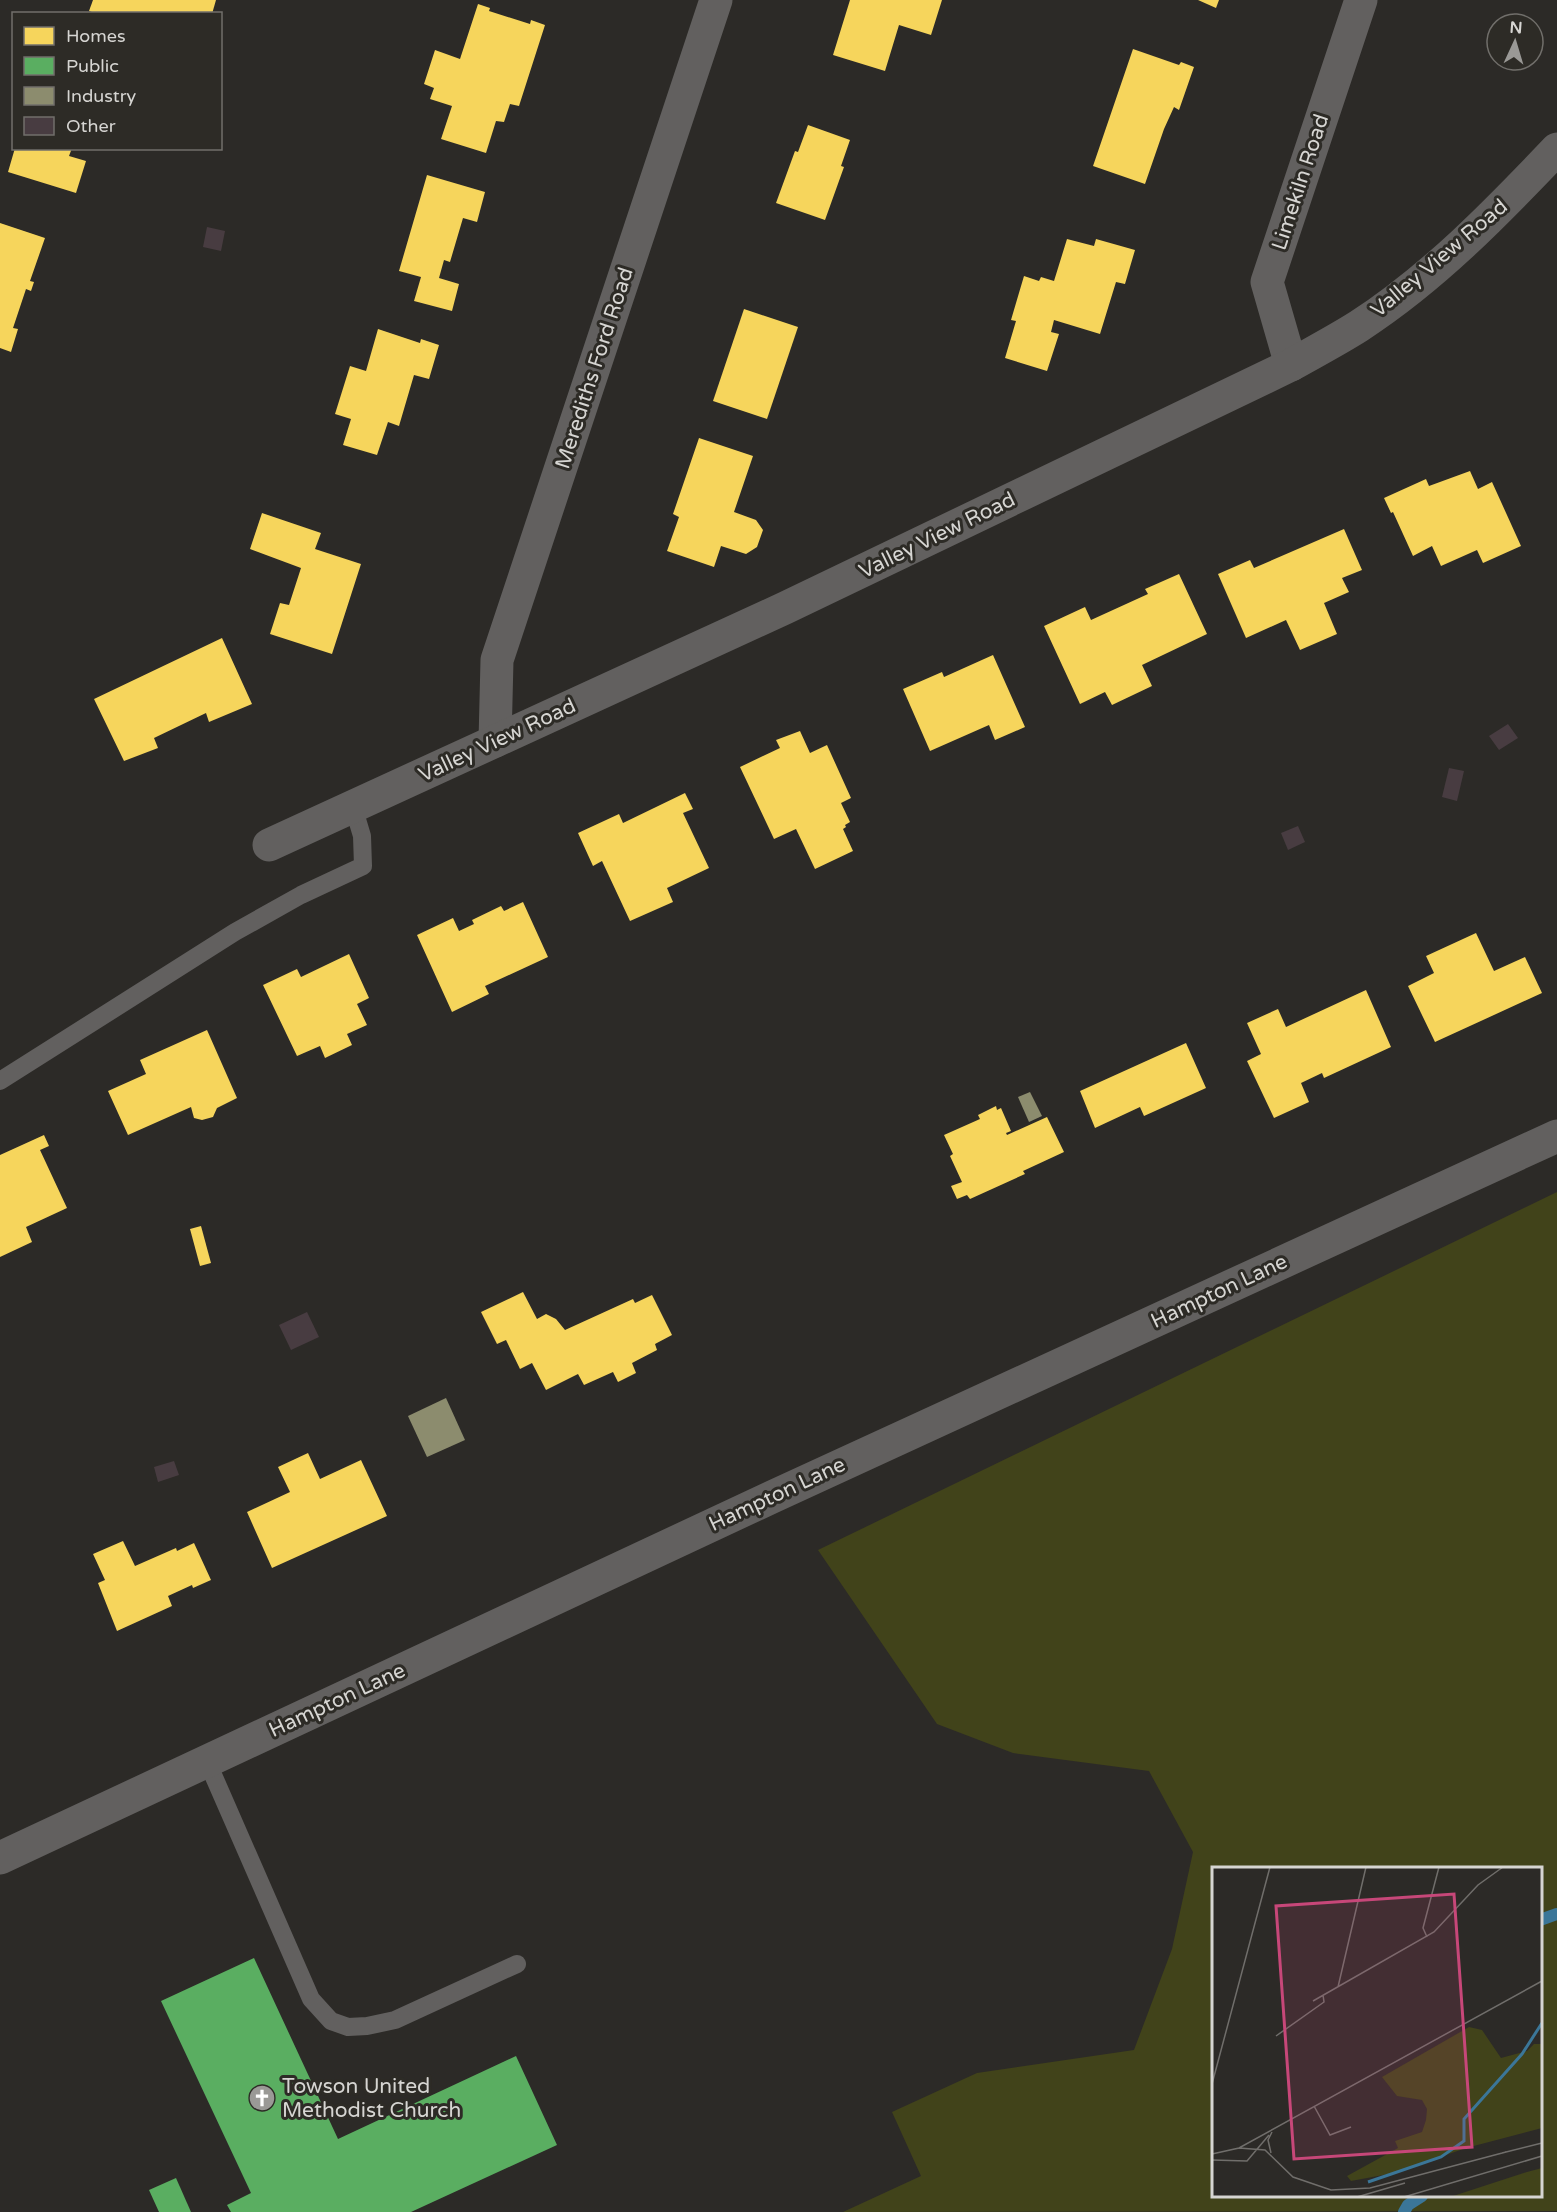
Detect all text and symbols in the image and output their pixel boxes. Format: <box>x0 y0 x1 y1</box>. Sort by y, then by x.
legend <box>12 12 222 150</box>
north arrow <box>1485 12 1545 72</box>
text: N <box>1509 18 1523 38</box>
text: Homes <box>66 25 126 47</box>
text: Public <box>66 55 119 77</box>
text: Industry <box>66 85 137 107</box>
street label: Limekiln Road <box>1267 111 1334 253</box>
text: Other <box>66 115 116 137</box>
street label: Valley View Road <box>1366 194 1513 323</box>
street label: Merediths Ford Road <box>550 264 639 472</box>
street label: Valley View Road <box>855 487 1019 584</box>
street label: Valley View Road <box>415 693 580 788</box>
street label: Hampton Lane <box>1147 1249 1291 1334</box>
street label: Hampton Lane <box>705 1452 849 1537</box>
street label: Hampton Lane <box>265 1658 409 1743</box>
inset map <box>1212 1867 1542 2197</box>
place label: Towson United Methodist Church <box>282 2074 461 2123</box>
church icon: Towson United Methodist Church <box>247 2083 277 2113</box>

